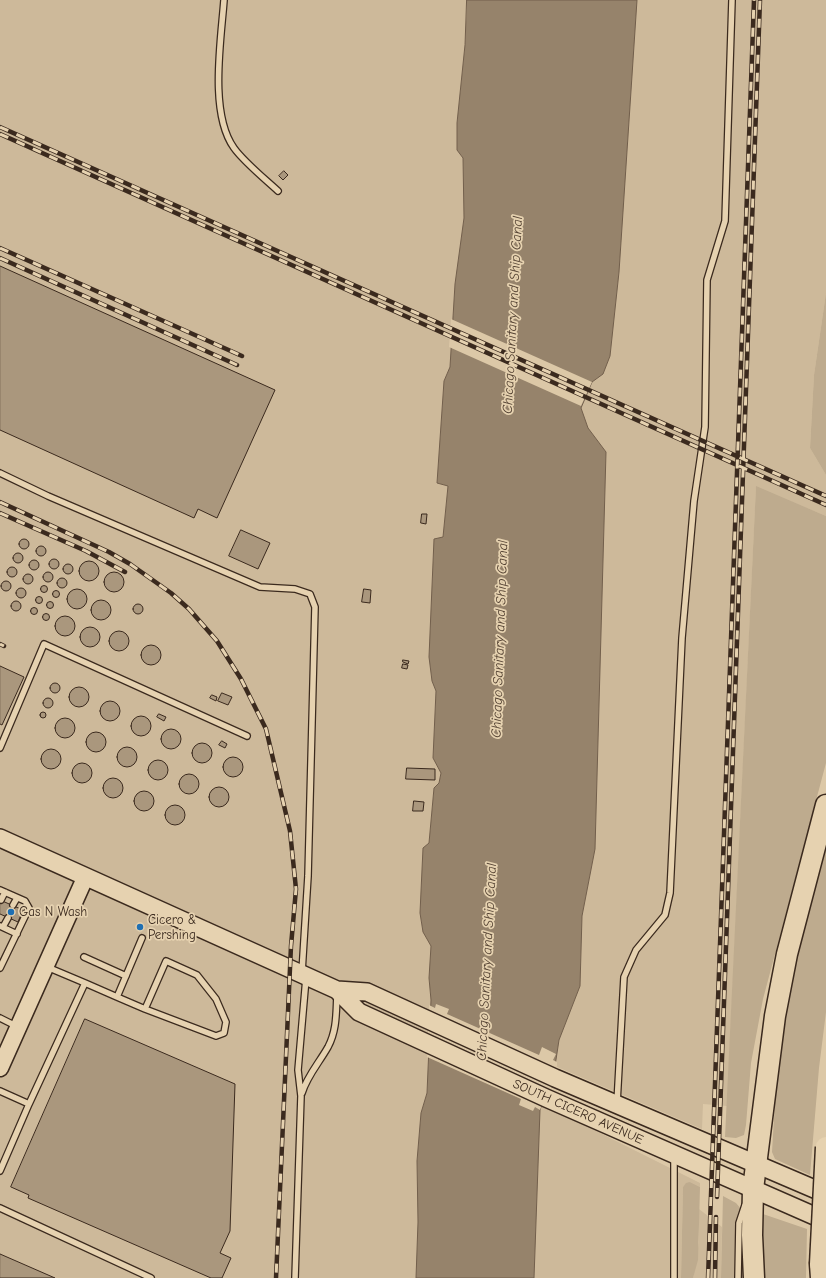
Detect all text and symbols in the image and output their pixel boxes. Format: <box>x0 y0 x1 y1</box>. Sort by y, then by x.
water label: Chicago Sanitary and Ship Canal <box>499 216 527 414</box>
water label: Chicago Sanitary and Ship Canal <box>488 540 512 738</box>
water label: Chicago Sanitary and Ship Canal <box>473 863 501 1061</box>
place label: Gas N Wash <box>19 904 87 920</box>
marker: Gas N Wash <box>6 907 16 917</box>
place label: Cicero & Pershing <box>148 912 196 943</box>
marker: Cicero & Pershing <box>135 922 145 932</box>
street label: SOUTH CICERO AVENUE <box>510 1076 646 1148</box>

